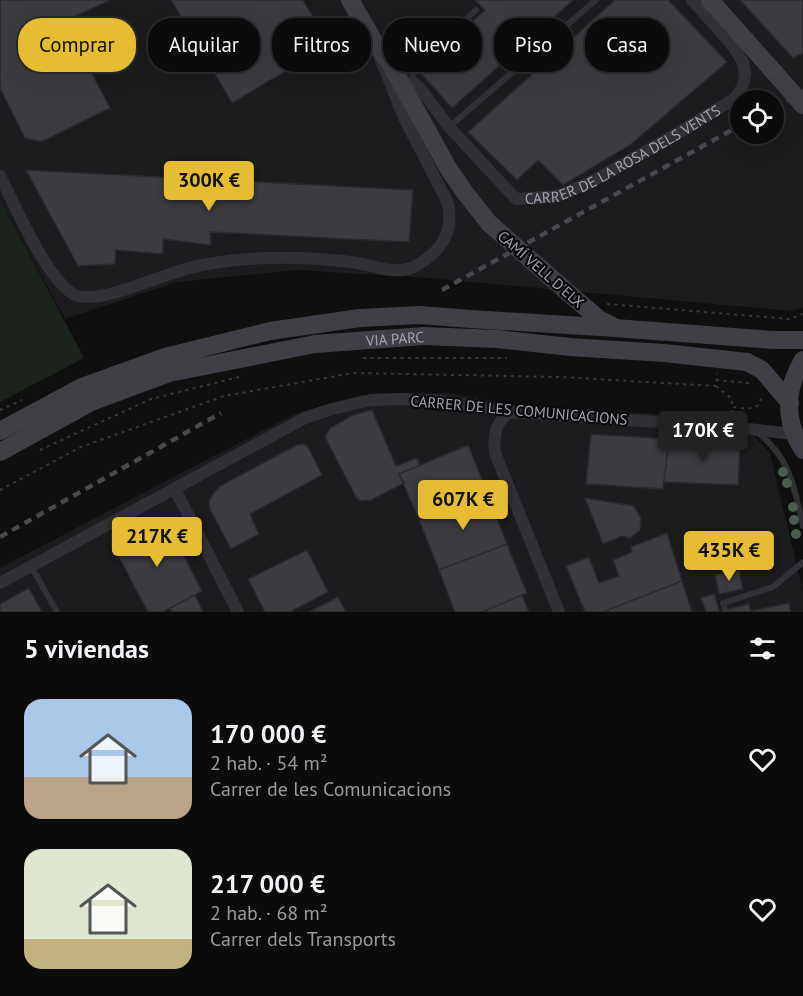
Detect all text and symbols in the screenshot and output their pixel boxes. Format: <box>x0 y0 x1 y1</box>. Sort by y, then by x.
chip: Comprar <box>18 18 136 72</box>
chip: Alquilar <box>148 18 260 72</box>
chip: Filtros <box>272 18 371 72</box>
chip: Nuevo <box>383 18 482 72</box>
chip: Piso <box>494 18 573 72</box>
chip: Casa <box>585 18 669 72</box>
map controls <box>730 90 784 144</box>
button: locate <box>730 90 784 144</box>
street label: CARRER DE LA ROSA DELS VENTS <box>524 100 724 208</box>
pin: 300K € <box>160 161 258 212</box>
text: 300K € <box>178 167 240 193</box>
street label: CAMÍ VELL D'ELX <box>494 226 588 312</box>
street label: VIA PARC <box>364 327 424 350</box>
street label: CARRER DE LES COMUNICACIONS <box>410 391 628 429</box>
pin: 170K € <box>654 411 752 462</box>
text: 170K € <box>672 417 734 443</box>
pin: 607K € <box>414 480 512 531</box>
text: 607K € <box>432 486 494 512</box>
pin: 217K € <box>108 517 206 568</box>
text: 217K € <box>126 523 188 549</box>
pin: 435K € <box>680 531 778 582</box>
text: 435K € <box>698 537 760 563</box>
text: 5 viviendas <box>24 632 149 665</box>
icon: filters <box>746 632 779 665</box>
text: 170 000 € <box>210 717 326 750</box>
icon: home <box>72 723 144 795</box>
icon: heart <box>746 743 779 776</box>
text: 2 hab. · 54 m² <box>210 750 328 776</box>
text: Carrer de les Comunicacions <box>210 776 451 802</box>
text: 217 000 € <box>210 867 325 900</box>
icon: home <box>72 873 144 945</box>
icon: heart <box>746 893 779 926</box>
text: 2 hab. · 68 m² <box>210 900 328 926</box>
text: Carrer dels Transports <box>210 926 396 952</box>

